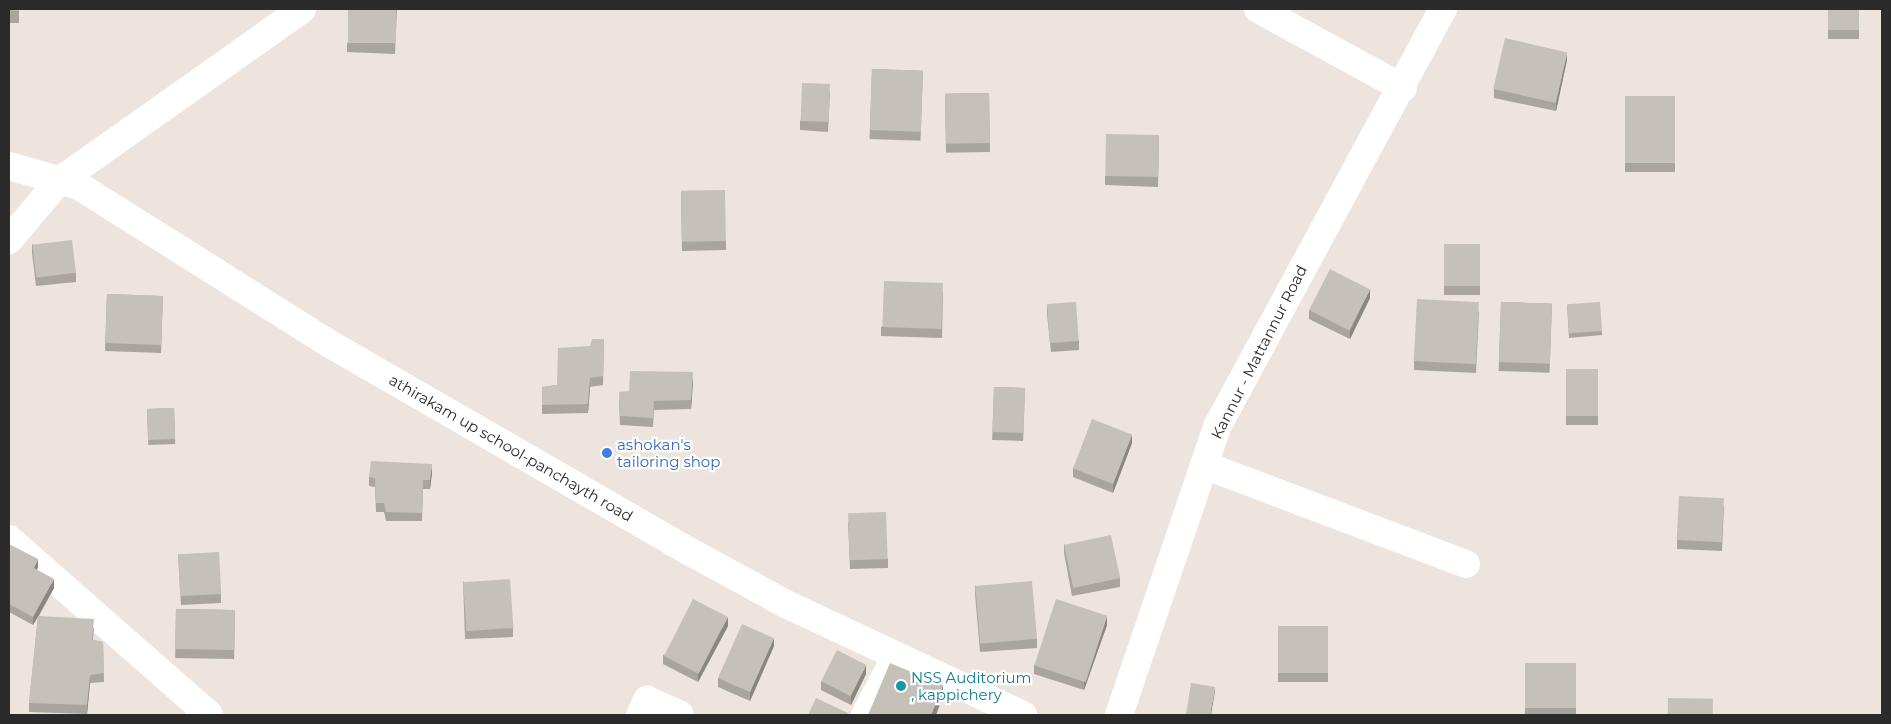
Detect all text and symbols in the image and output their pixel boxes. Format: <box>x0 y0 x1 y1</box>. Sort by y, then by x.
street label: Kannur - Mattannur Road <box>1207 262 1311 442</box>
street label: athirakam up school-panchayth road <box>386 371 636 525</box>
place label: ashokan's tailoring shop <box>617 435 720 470</box>
marker: ashokan's tailoring shop <box>601 447 613 459</box>
place label: NSS Auditorium , kappichery <box>911 668 1031 703</box>
marker: NSS Auditorium , kappichery <box>895 680 907 692</box>

